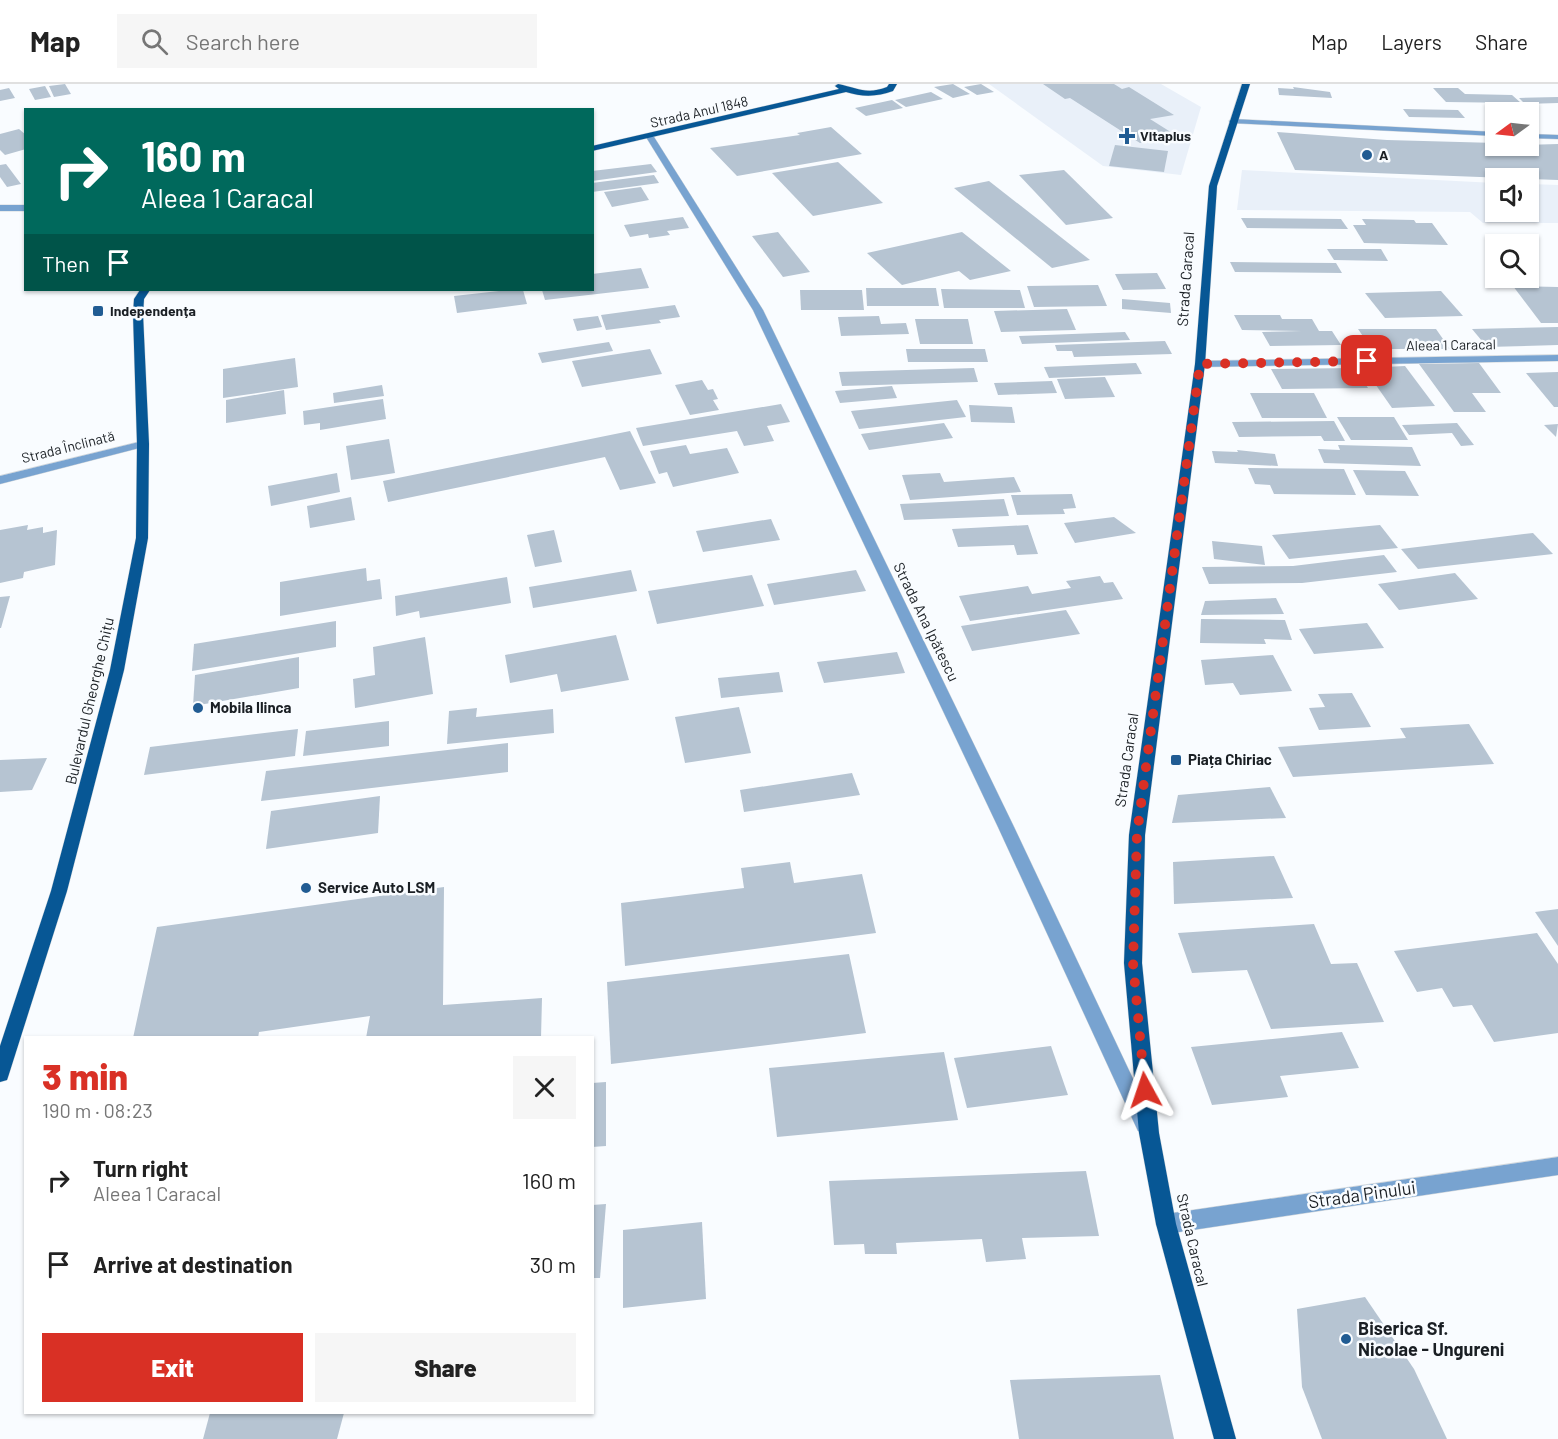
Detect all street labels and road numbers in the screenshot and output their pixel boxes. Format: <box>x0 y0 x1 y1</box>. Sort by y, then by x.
street label: Strada Anul 1848 <box>648 92 749 131</box>
street label: Strada Caracal <box>1173 231 1197 327</box>
street label: Aleea 1 Caracal <box>1406 335 1496 354</box>
street label: Strada Înclinată <box>20 427 116 466</box>
street label: Strada Ana Ipătescu <box>890 559 963 684</box>
street label: Bulevardul Gheorghe Chițu <box>61 615 117 786</box>
street label: Strada Caracal <box>1110 712 1142 808</box>
street label: Strada Pinului <box>1307 1176 1417 1212</box>
street label: Strada Caracal <box>1174 1192 1212 1288</box>

